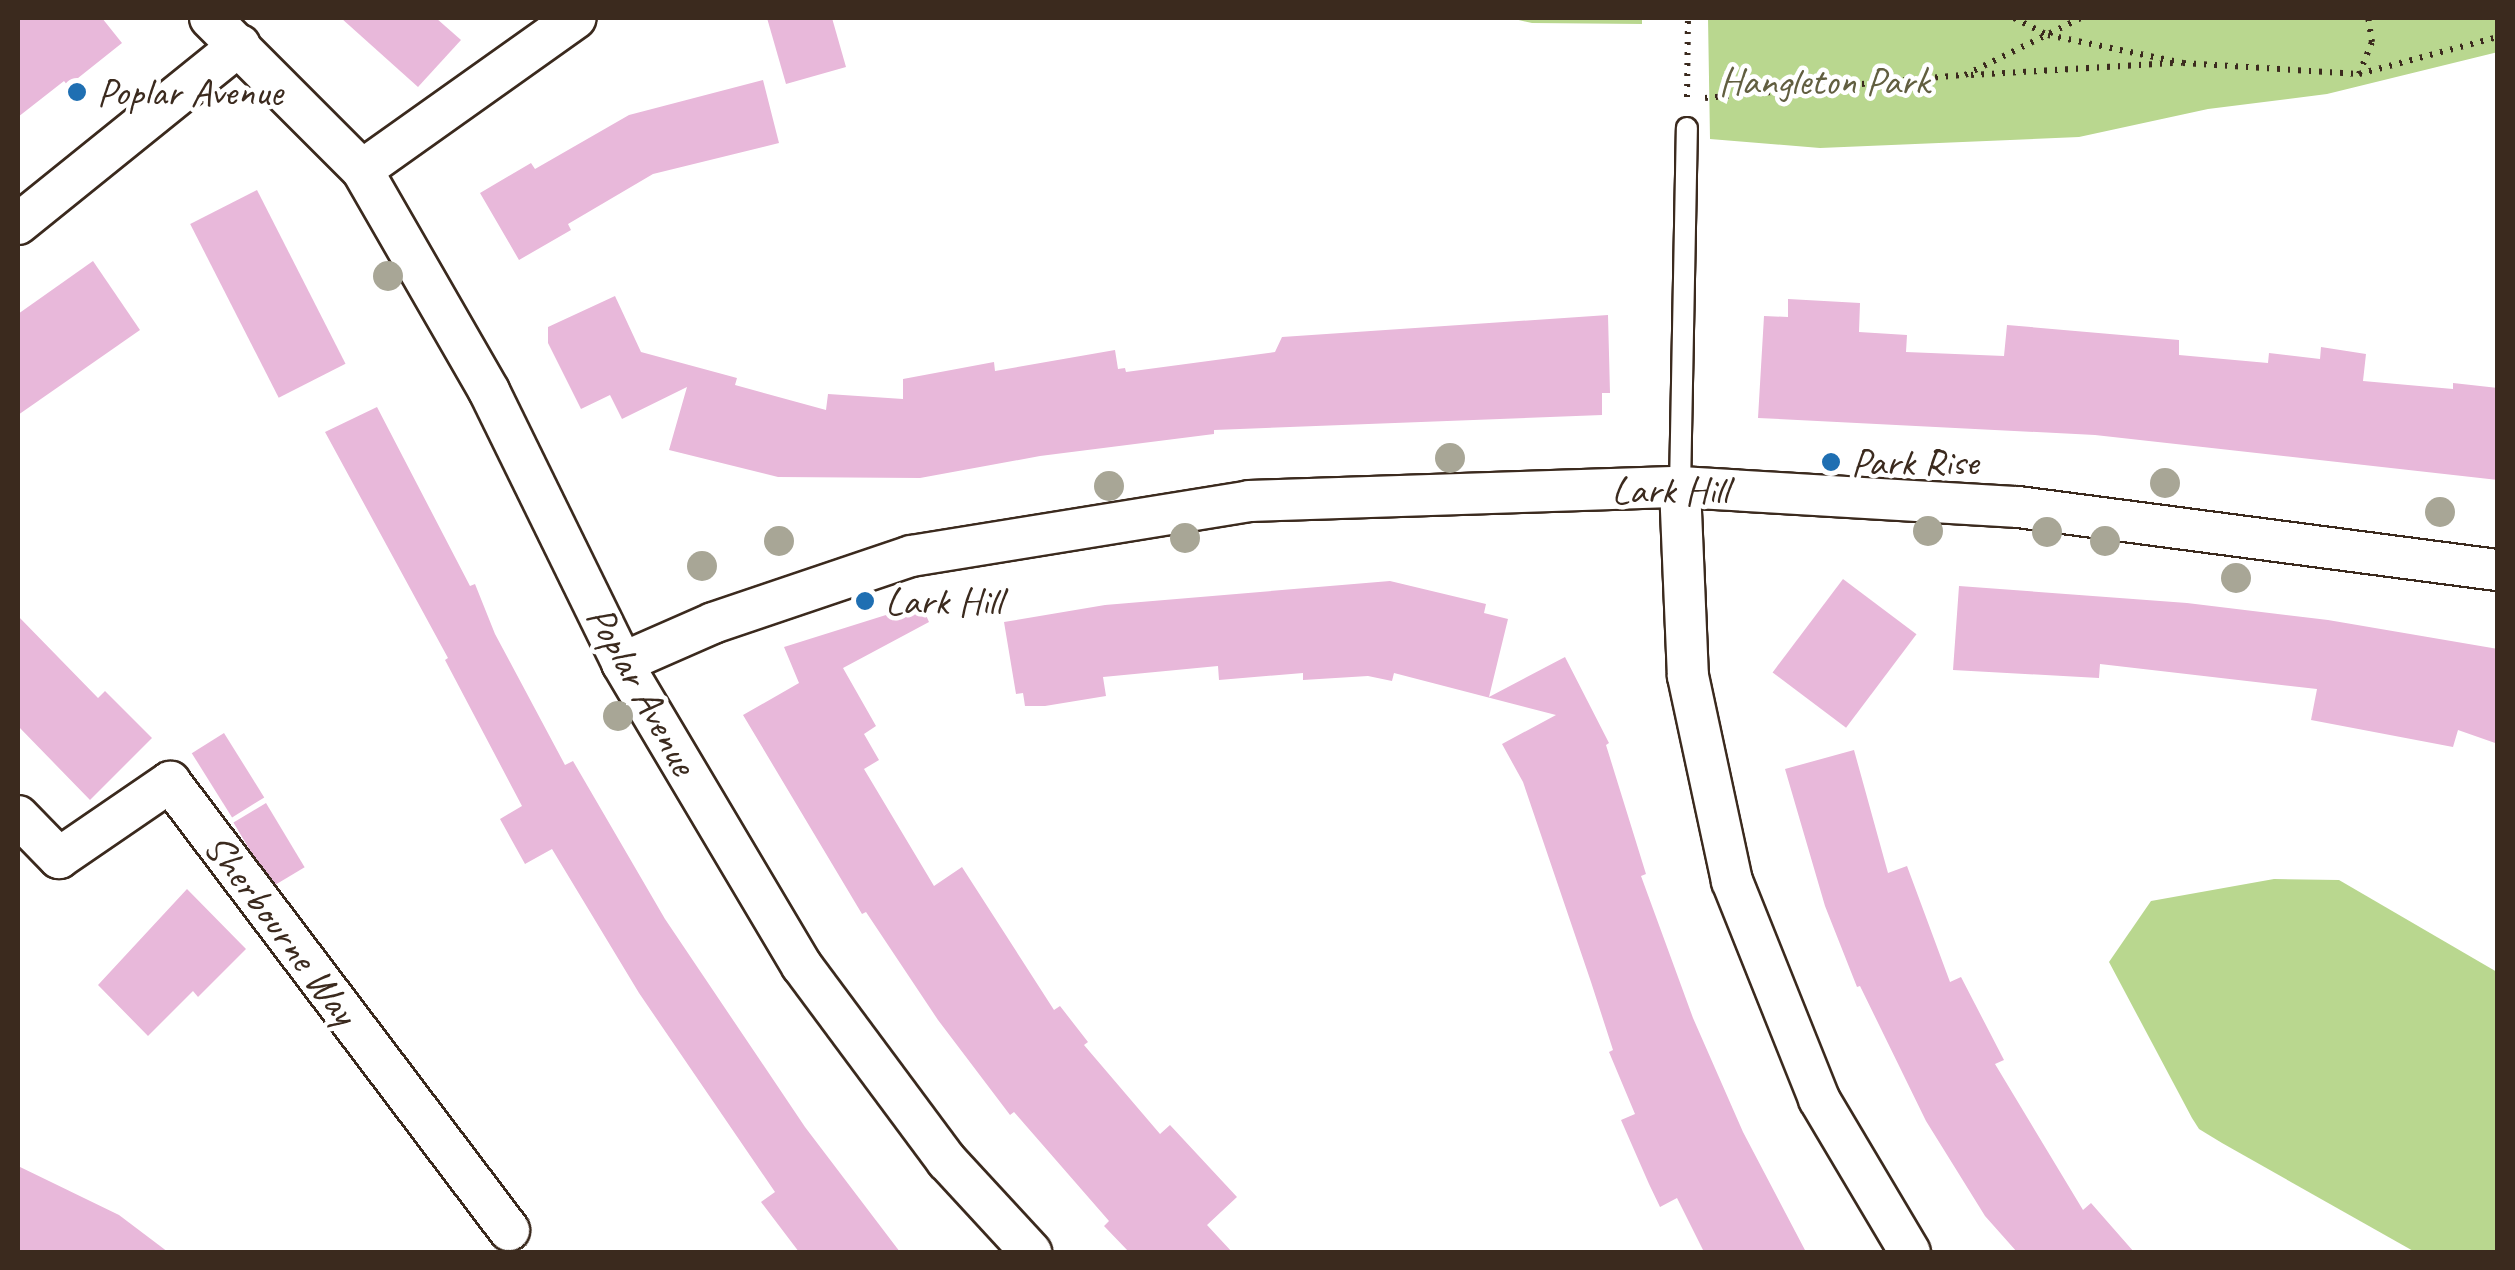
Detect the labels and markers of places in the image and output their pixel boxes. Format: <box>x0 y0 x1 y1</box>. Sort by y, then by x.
place label: Poplar Avenue <box>97 68 282 116</box>
marker: Poplar Avenue <box>66 81 88 103</box>
place label: Park Rise <box>1851 438 1980 486</box>
marker: Park Rise <box>1820 451 1842 473</box>
place label: Lark Hill <box>885 577 1002 625</box>
marker: Lark Hill <box>854 590 876 612</box>

